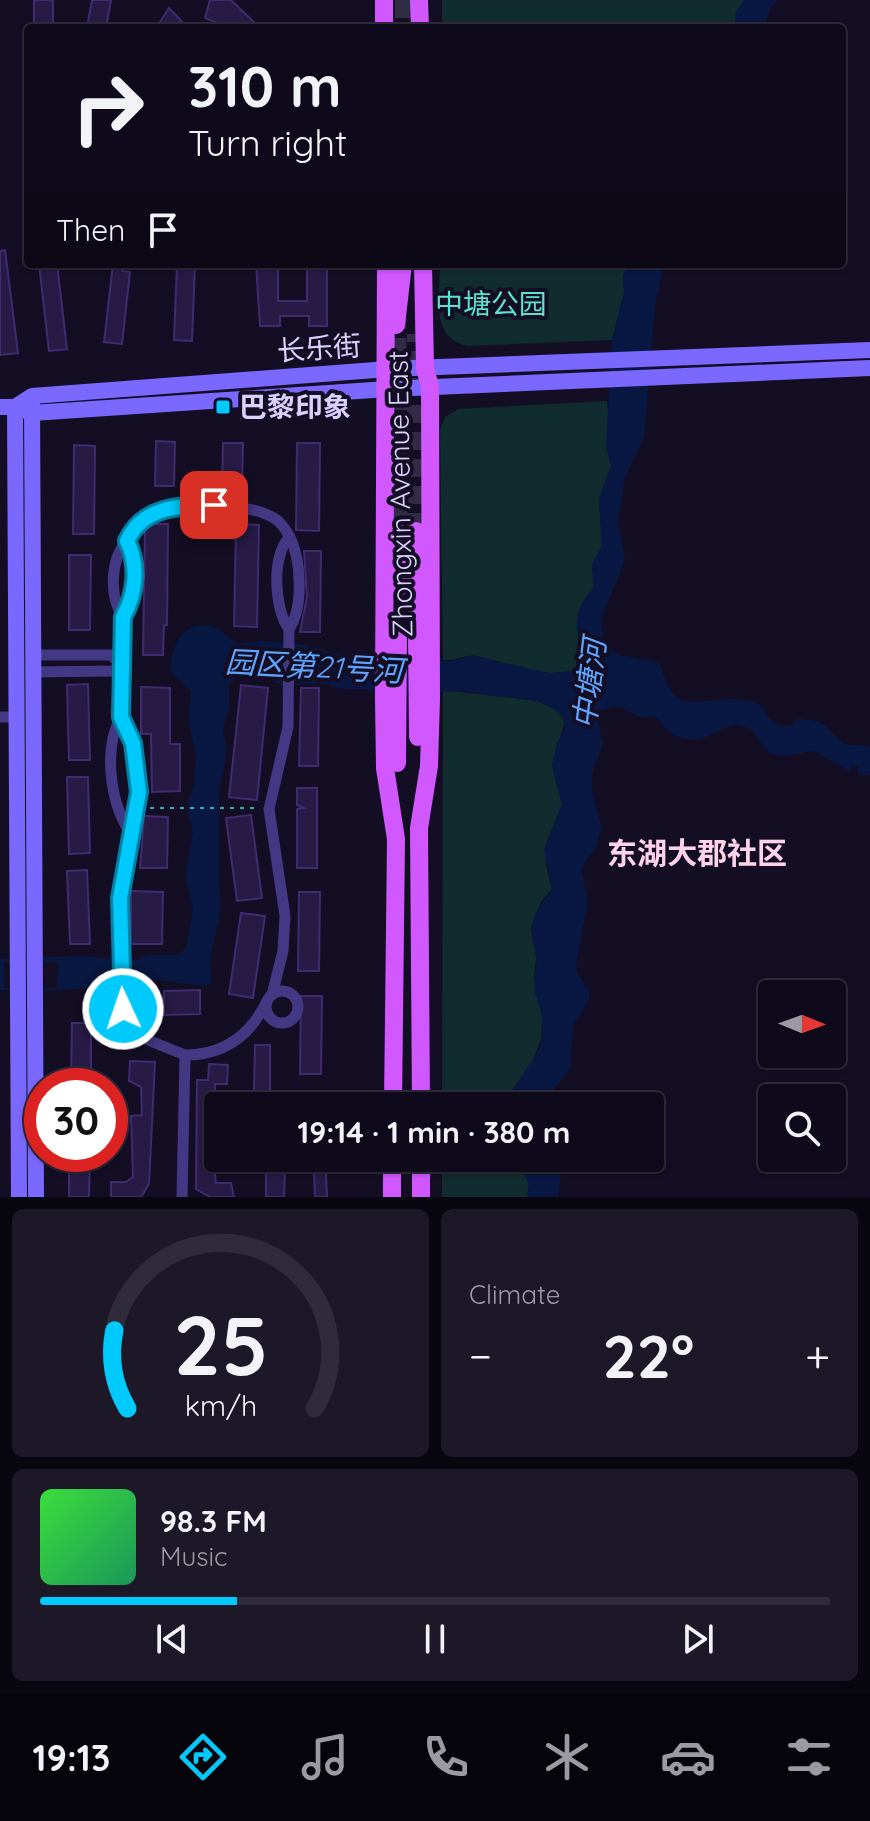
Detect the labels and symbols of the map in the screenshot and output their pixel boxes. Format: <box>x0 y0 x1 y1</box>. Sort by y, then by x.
park label: 中塘公园 <box>435 286 547 321</box>
street label: 长乐街 <box>276 327 362 368</box>
street label: Zhongxin Avenue East <box>380 350 419 638</box>
place label: 巴黎印象 <box>239 389 351 424</box>
marker: 巴黎印象 <box>214 398 232 416</box>
pin <box>180 471 248 539</box>
water label: 中塘河 <box>565 632 614 731</box>
water label: 园区第21号河 <box>224 642 409 690</box>
district label: 东湖大郡社区 <box>607 834 787 872</box>
position arrow <box>81 967 165 1051</box>
north arrow <box>758 980 846 1068</box>
speed limit sign: 30 <box>24 1068 128 1172</box>

